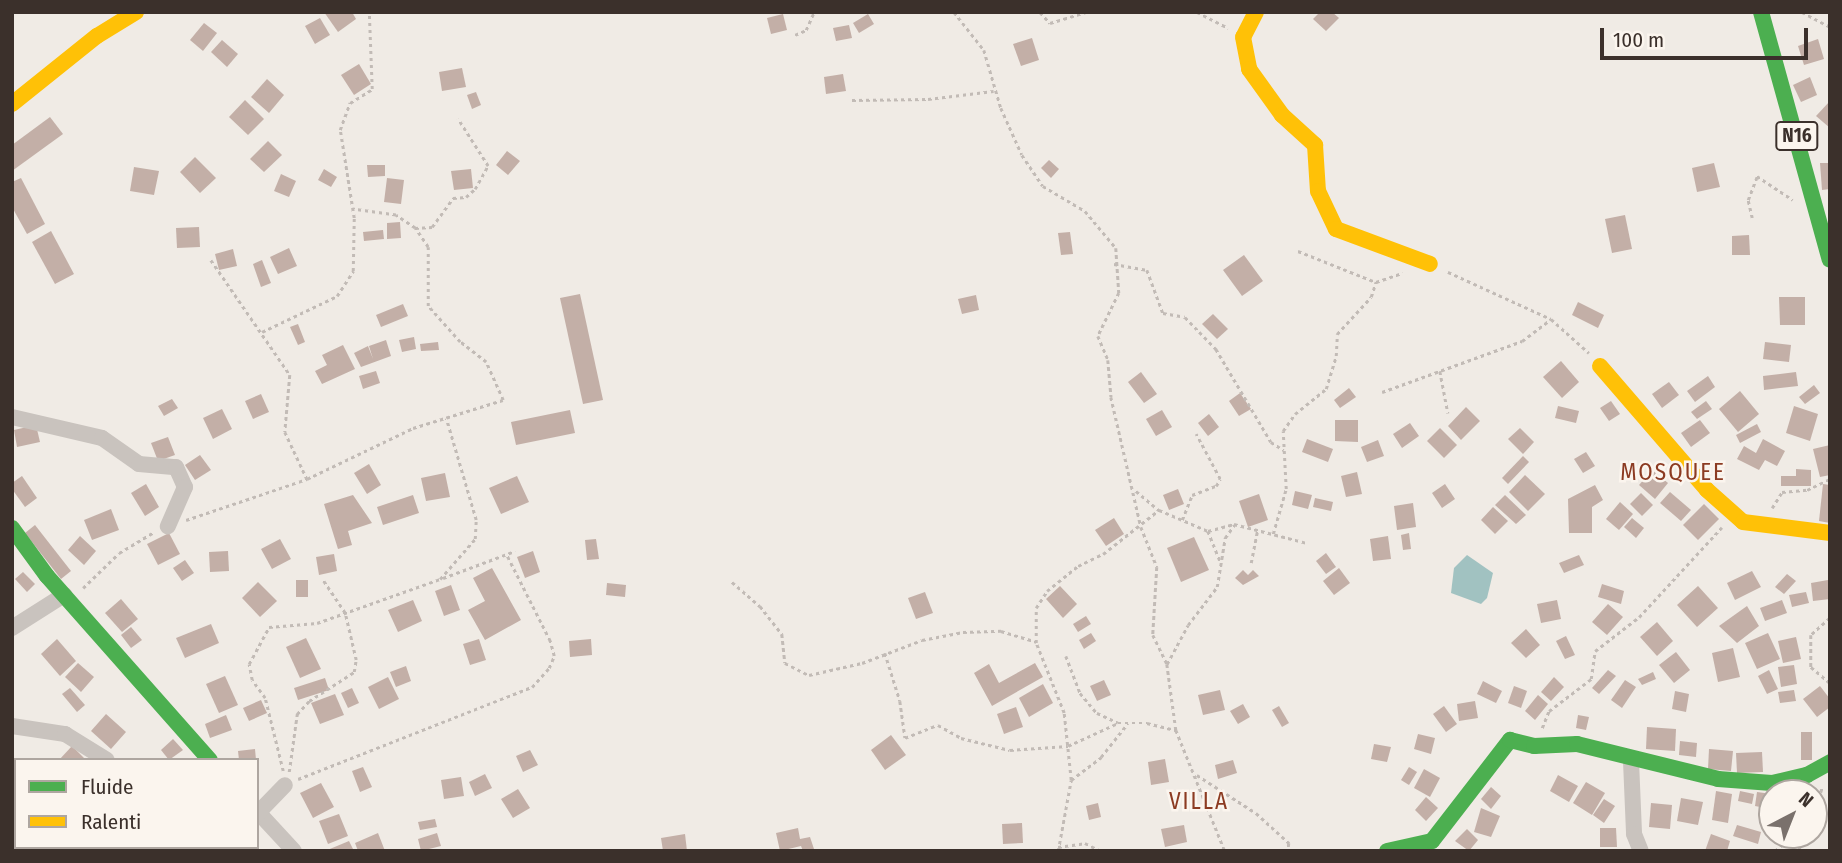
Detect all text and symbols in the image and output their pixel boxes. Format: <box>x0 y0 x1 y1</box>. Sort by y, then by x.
scale bar <box>1604 14 1812 58</box>
text: 100 m <box>1613 27 1664 53</box>
road number: N16 <box>1774 120 1820 152</box>
district label: MOSQUEE <box>1621 458 1725 486</box>
legend <box>14 758 259 849</box>
text: Fluide <box>81 774 133 800</box>
north arrow <box>1758 779 1828 849</box>
district label: VILLA <box>1170 787 1228 815</box>
text: N <box>1794 787 1818 812</box>
text: Ralenti <box>81 809 141 835</box>

